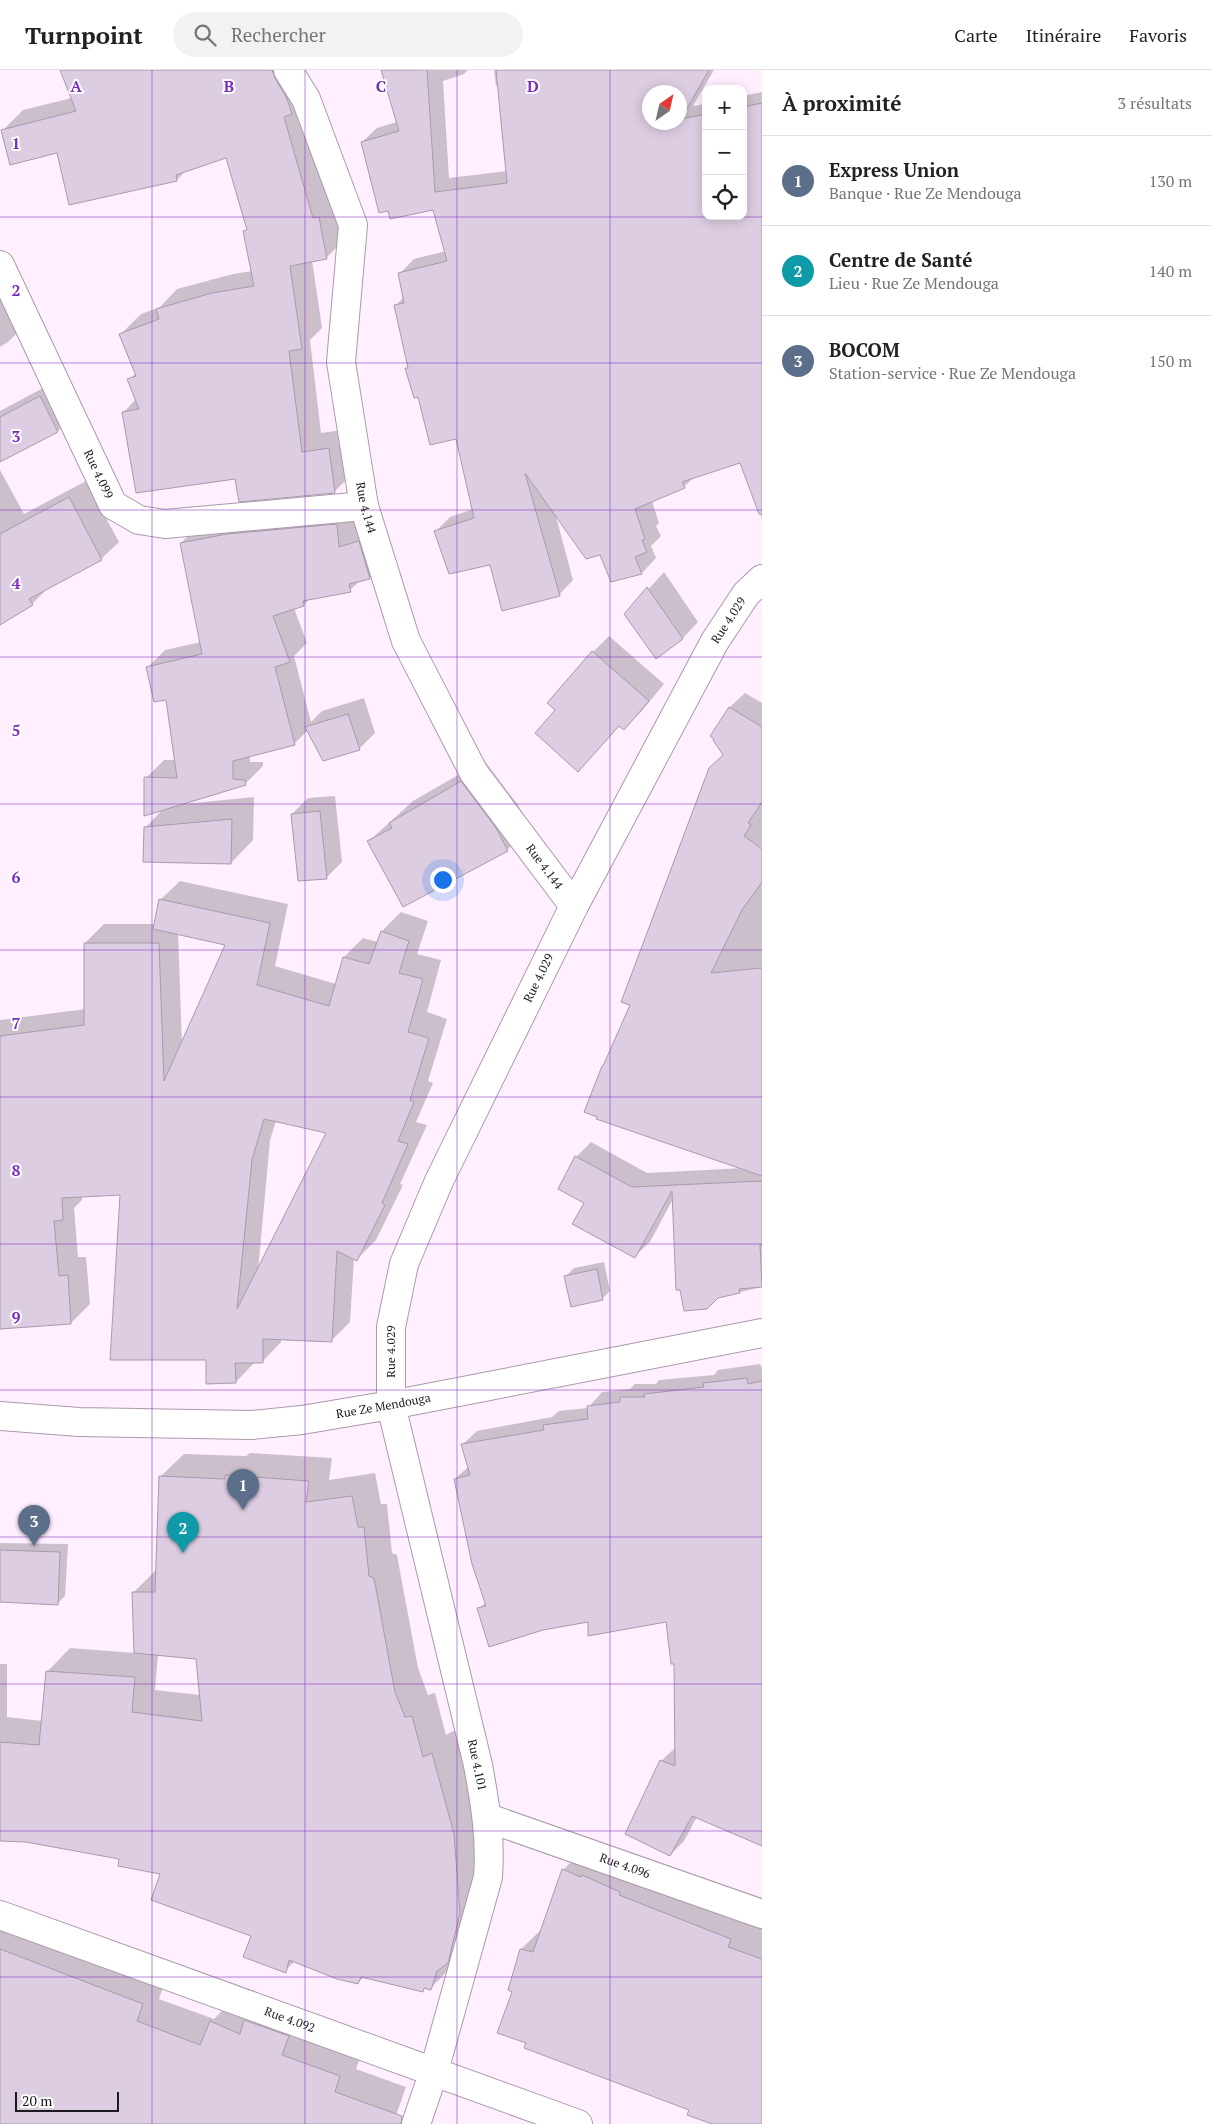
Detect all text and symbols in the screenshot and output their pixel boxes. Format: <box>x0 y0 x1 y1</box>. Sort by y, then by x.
search box <box>173 12 523 57</box>
text: Turnpoint <box>25 19 143 51</box>
icon: search <box>191 21 219 49</box>
text: Rechercher <box>231 22 326 47</box>
text: Carte <box>954 23 998 47</box>
text: Itinéraire <box>1026 23 1101 47</box>
text: Favoris <box>1129 23 1187 47</box>
text: A <box>70 75 82 97</box>
text: B <box>224 75 234 97</box>
text: C <box>376 75 386 97</box>
text: D <box>527 75 539 97</box>
north arrow <box>642 85 687 130</box>
map controls <box>702 85 747 220</box>
button: + <box>702 85 747 130</box>
text: À proximité <box>782 89 902 117</box>
text: 3 résultats <box>1118 92 1192 114</box>
button: − <box>702 130 747 175</box>
text: 1 <box>11 132 21 154</box>
text: Express Union <box>829 157 959 182</box>
text: 1 <box>793 170 803 192</box>
text: 130 m <box>1149 170 1192 192</box>
button: locate <box>702 175 747 220</box>
text: Banque · Rue Ze Mendouga <box>829 182 1022 204</box>
text: Centre de Santé <box>829 247 972 272</box>
text: 2 <box>793 260 803 282</box>
text: 140 m <box>1149 260 1192 282</box>
text: Lieu · Rue Ze Mendouga <box>829 272 999 294</box>
text: 2 <box>11 279 21 301</box>
text: BOCOM <box>829 337 900 362</box>
text: 3 <box>793 350 803 372</box>
text: 150 m <box>1149 350 1192 372</box>
text: Station-service · Rue Ze Mendouga <box>829 362 1076 384</box>
text: 3 <box>11 425 21 447</box>
street label: Rue 4.099 <box>81 447 117 501</box>
street label: Rue 4.144 <box>353 481 380 536</box>
text: 4 <box>11 572 21 594</box>
street label: Rue 4.029 <box>707 594 749 646</box>
text: 5 <box>11 719 21 741</box>
street label: Rue 4.144 <box>523 841 567 892</box>
text: 6 <box>11 866 21 888</box>
your location <box>430 867 456 893</box>
street label: Rue 4.029 <box>520 951 556 1005</box>
text: 7 <box>11 1012 21 1034</box>
text: 8 <box>11 1159 21 1181</box>
text: 9 <box>11 1306 21 1328</box>
street label: Rue 4.029 <box>383 1325 398 1378</box>
street label: Rue Ze Mendouga <box>335 1390 432 1421</box>
pin: 1 <box>227 1469 259 1510</box>
pin: 3 <box>18 1505 50 1546</box>
pin: 2 <box>167 1512 199 1553</box>
street label: Rue 4.101 <box>465 1738 490 1792</box>
street label: Rue 4.096 <box>598 1850 653 1881</box>
street label: Rue 4.092 <box>263 2003 317 2035</box>
scale bar <box>15 2089 119 2112</box>
text: 20 m <box>22 2091 52 2110</box>

